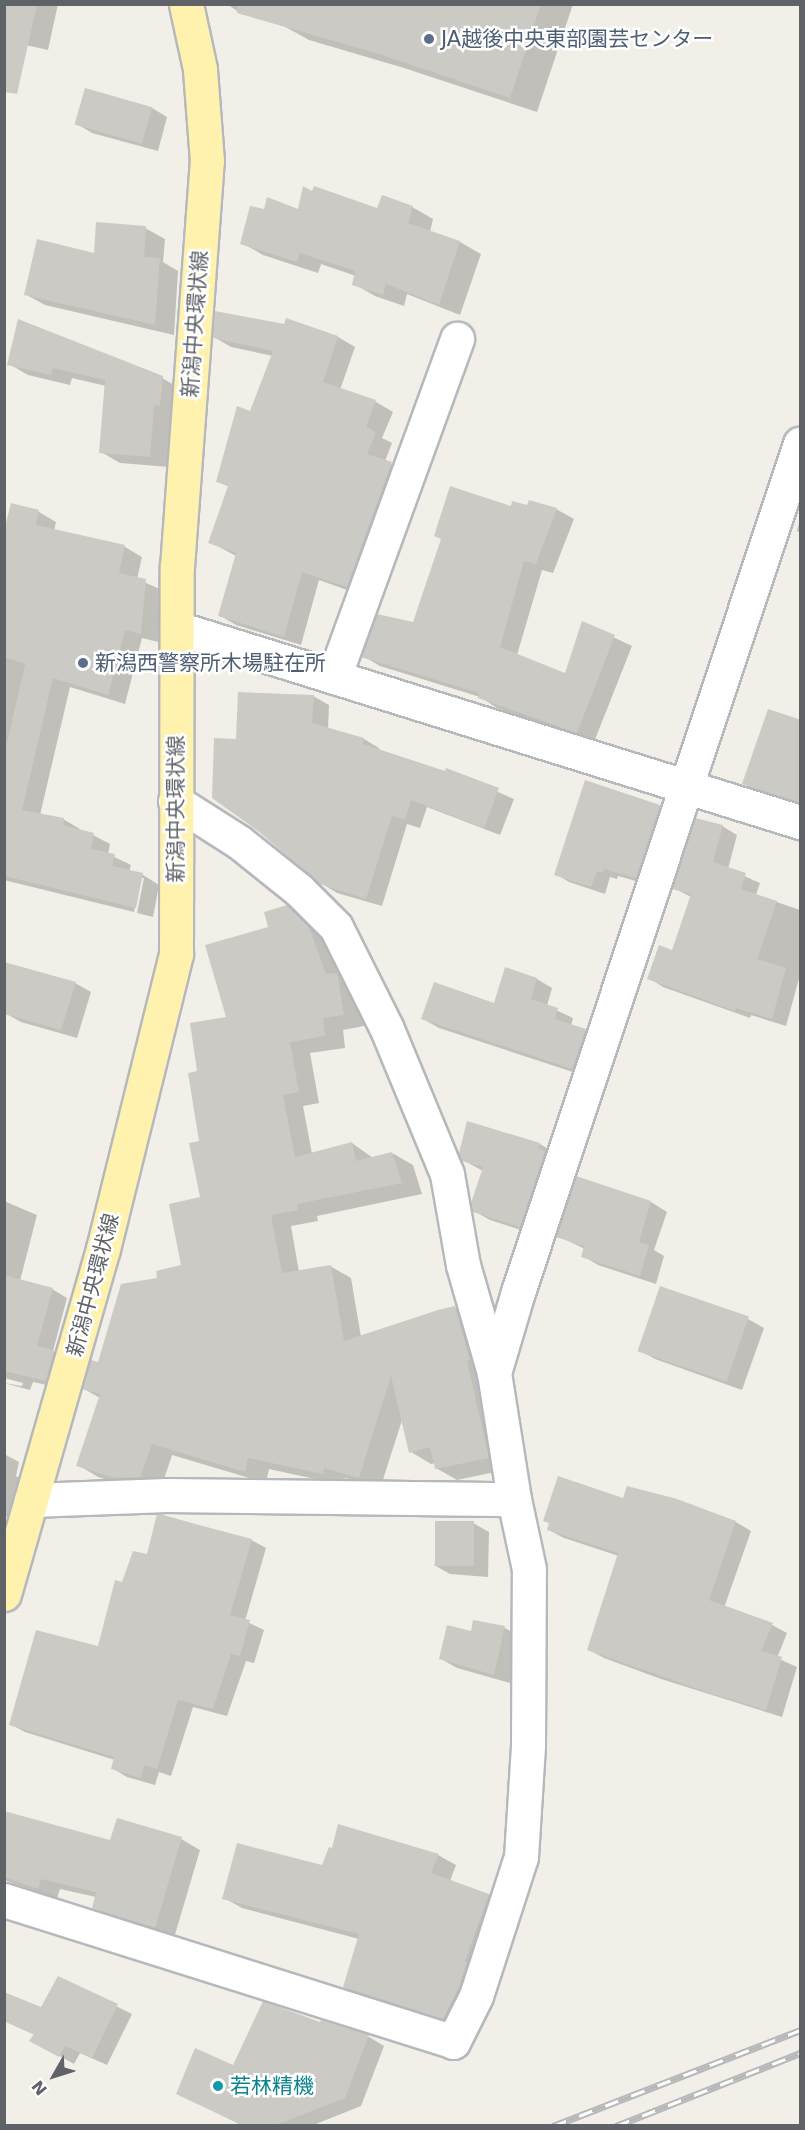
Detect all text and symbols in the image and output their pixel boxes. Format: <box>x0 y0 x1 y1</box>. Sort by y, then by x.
place label: JA越後中央東部園芸センター <box>441 26 713 52</box>
marker: JA越後中央東部園芸センター <box>422 32 436 46</box>
street label: 新潟中央環状線 <box>177 250 213 398</box>
place label: 新潟西警察所木場駐在所 <box>95 650 326 676</box>
marker: 新潟西警察所木場駐在所 <box>76 656 90 670</box>
street label: 新潟中央環状線 <box>163 736 189 882</box>
street label: 新潟中央環状線 <box>62 1211 124 1359</box>
north arrow <box>24 2046 84 2106</box>
place label: 若林精機 <box>230 2073 314 2099</box>
text: N <box>28 2076 51 2099</box>
marker: 若林精機 <box>211 2079 225 2093</box>

